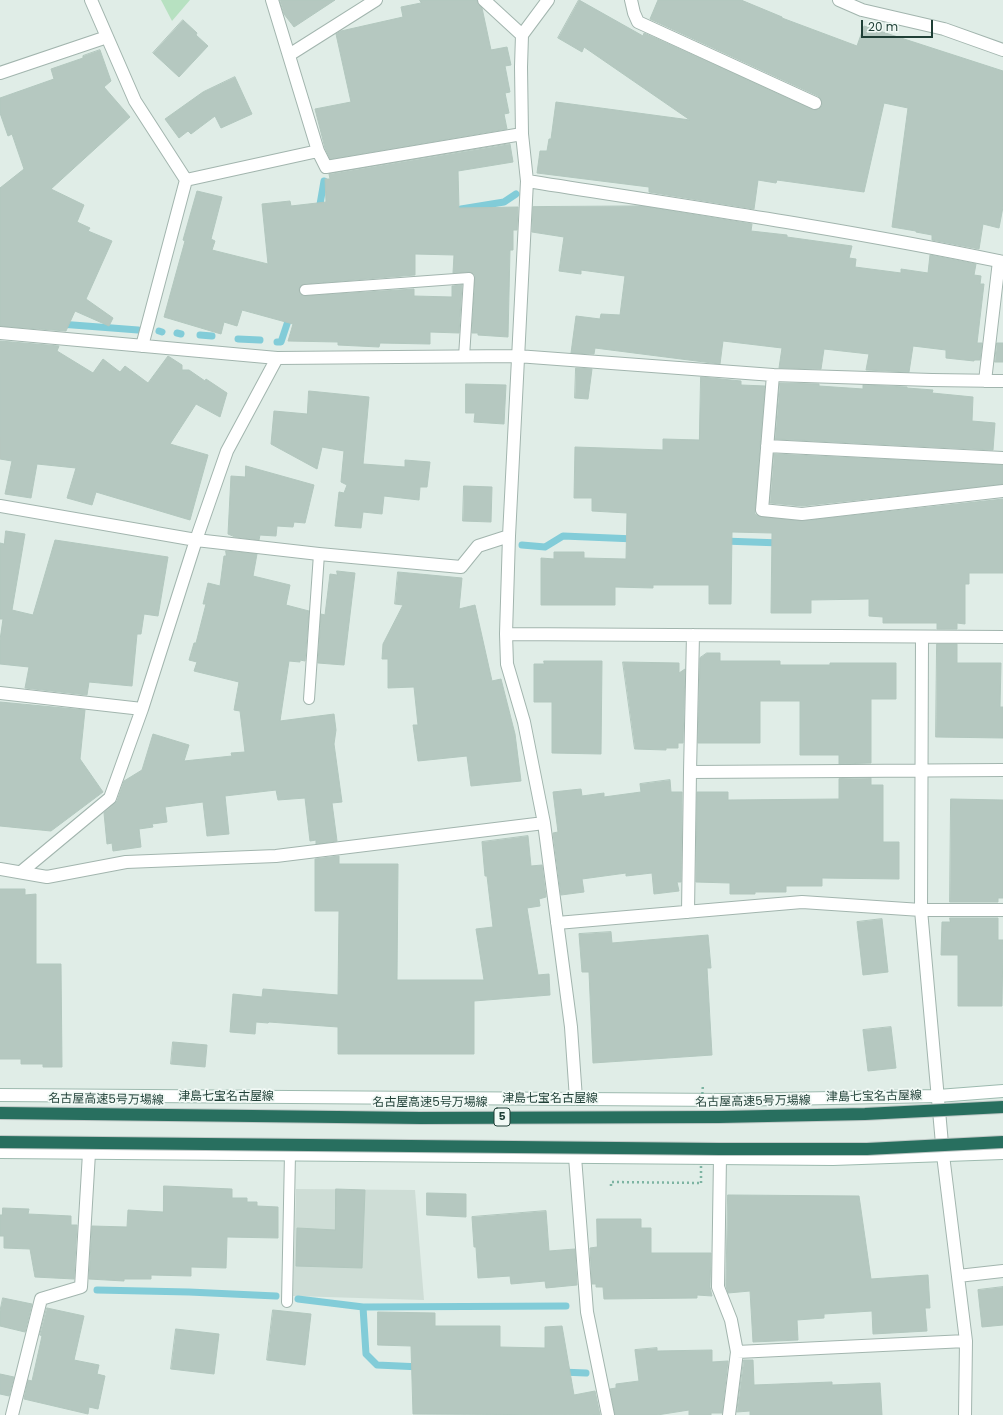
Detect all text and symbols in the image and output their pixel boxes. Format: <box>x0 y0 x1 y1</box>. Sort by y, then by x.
scale bar <box>863 12 935 38</box>
text: 20 m <box>868 18 898 35</box>
street label: 津島七宝名古屋線 <box>826 1089 922 1105</box>
street label: 津島七宝名古屋線 <box>178 1090 274 1104</box>
street label: 名古屋高速5号万場線 <box>48 1092 164 1108</box>
street label: 津島七宝名古屋線 <box>502 1092 598 1106</box>
street label: 名古屋高速5号万場線 <box>695 1094 811 1110</box>
street label: 名古屋高速5号万場線 <box>372 1096 488 1110</box>
road number: 5 <box>494 1108 510 1126</box>

